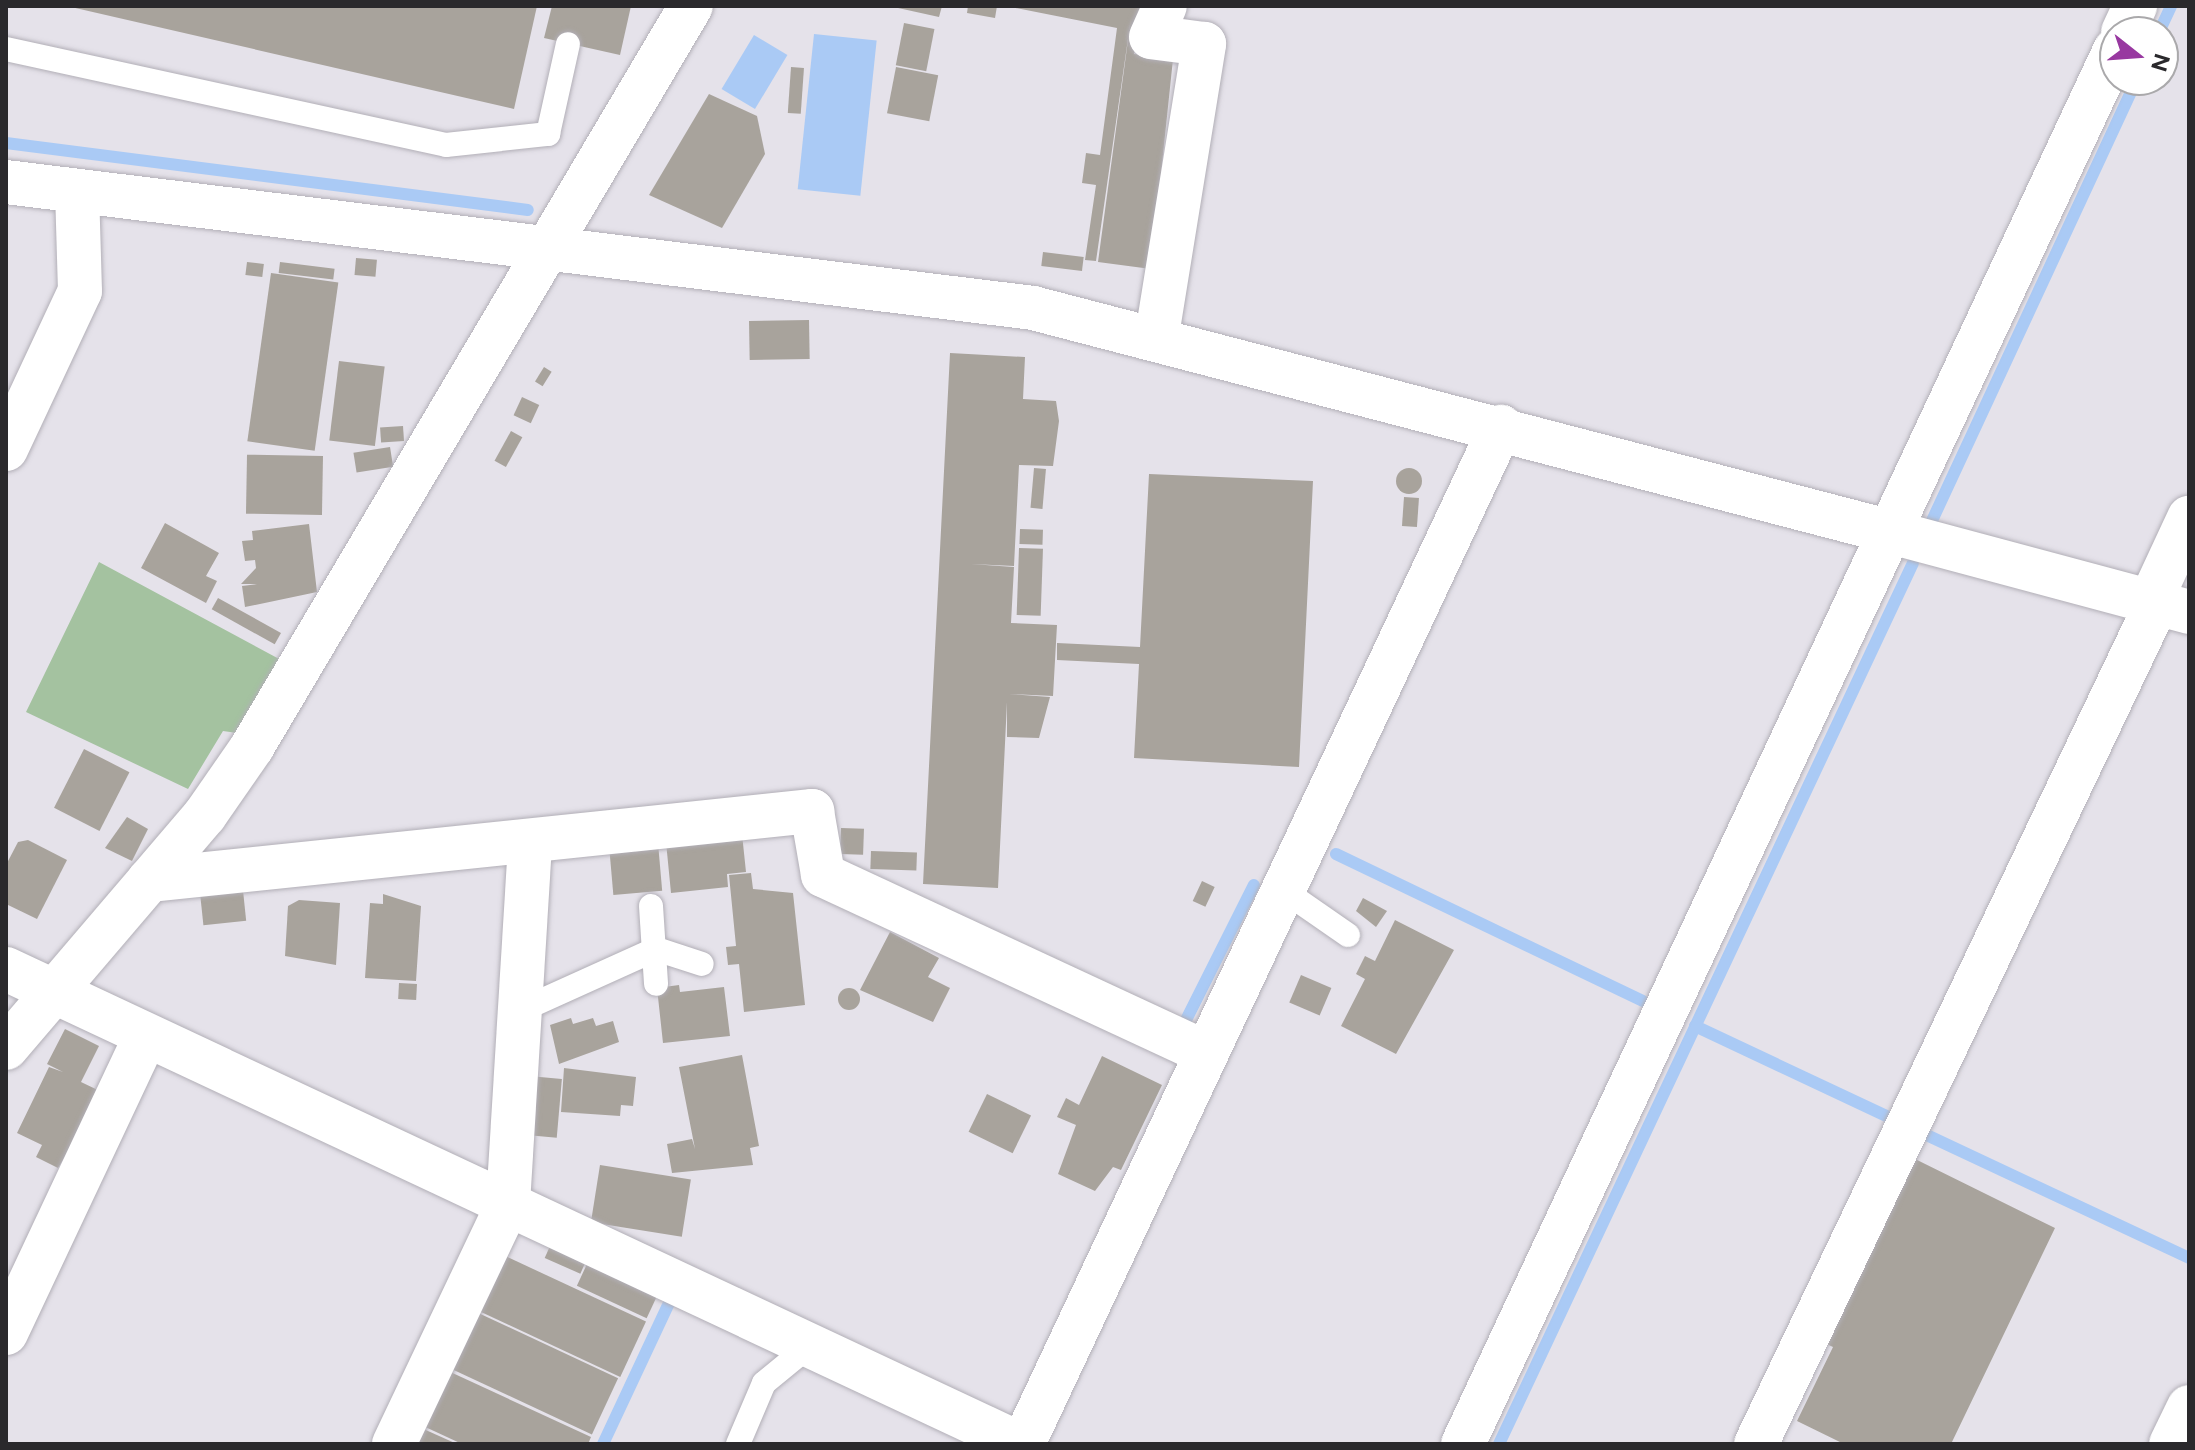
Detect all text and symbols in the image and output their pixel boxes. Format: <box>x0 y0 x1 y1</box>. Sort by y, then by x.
north arrow <box>2099 16 2179 96</box>
text: N <box>2145 50 2176 75</box>

